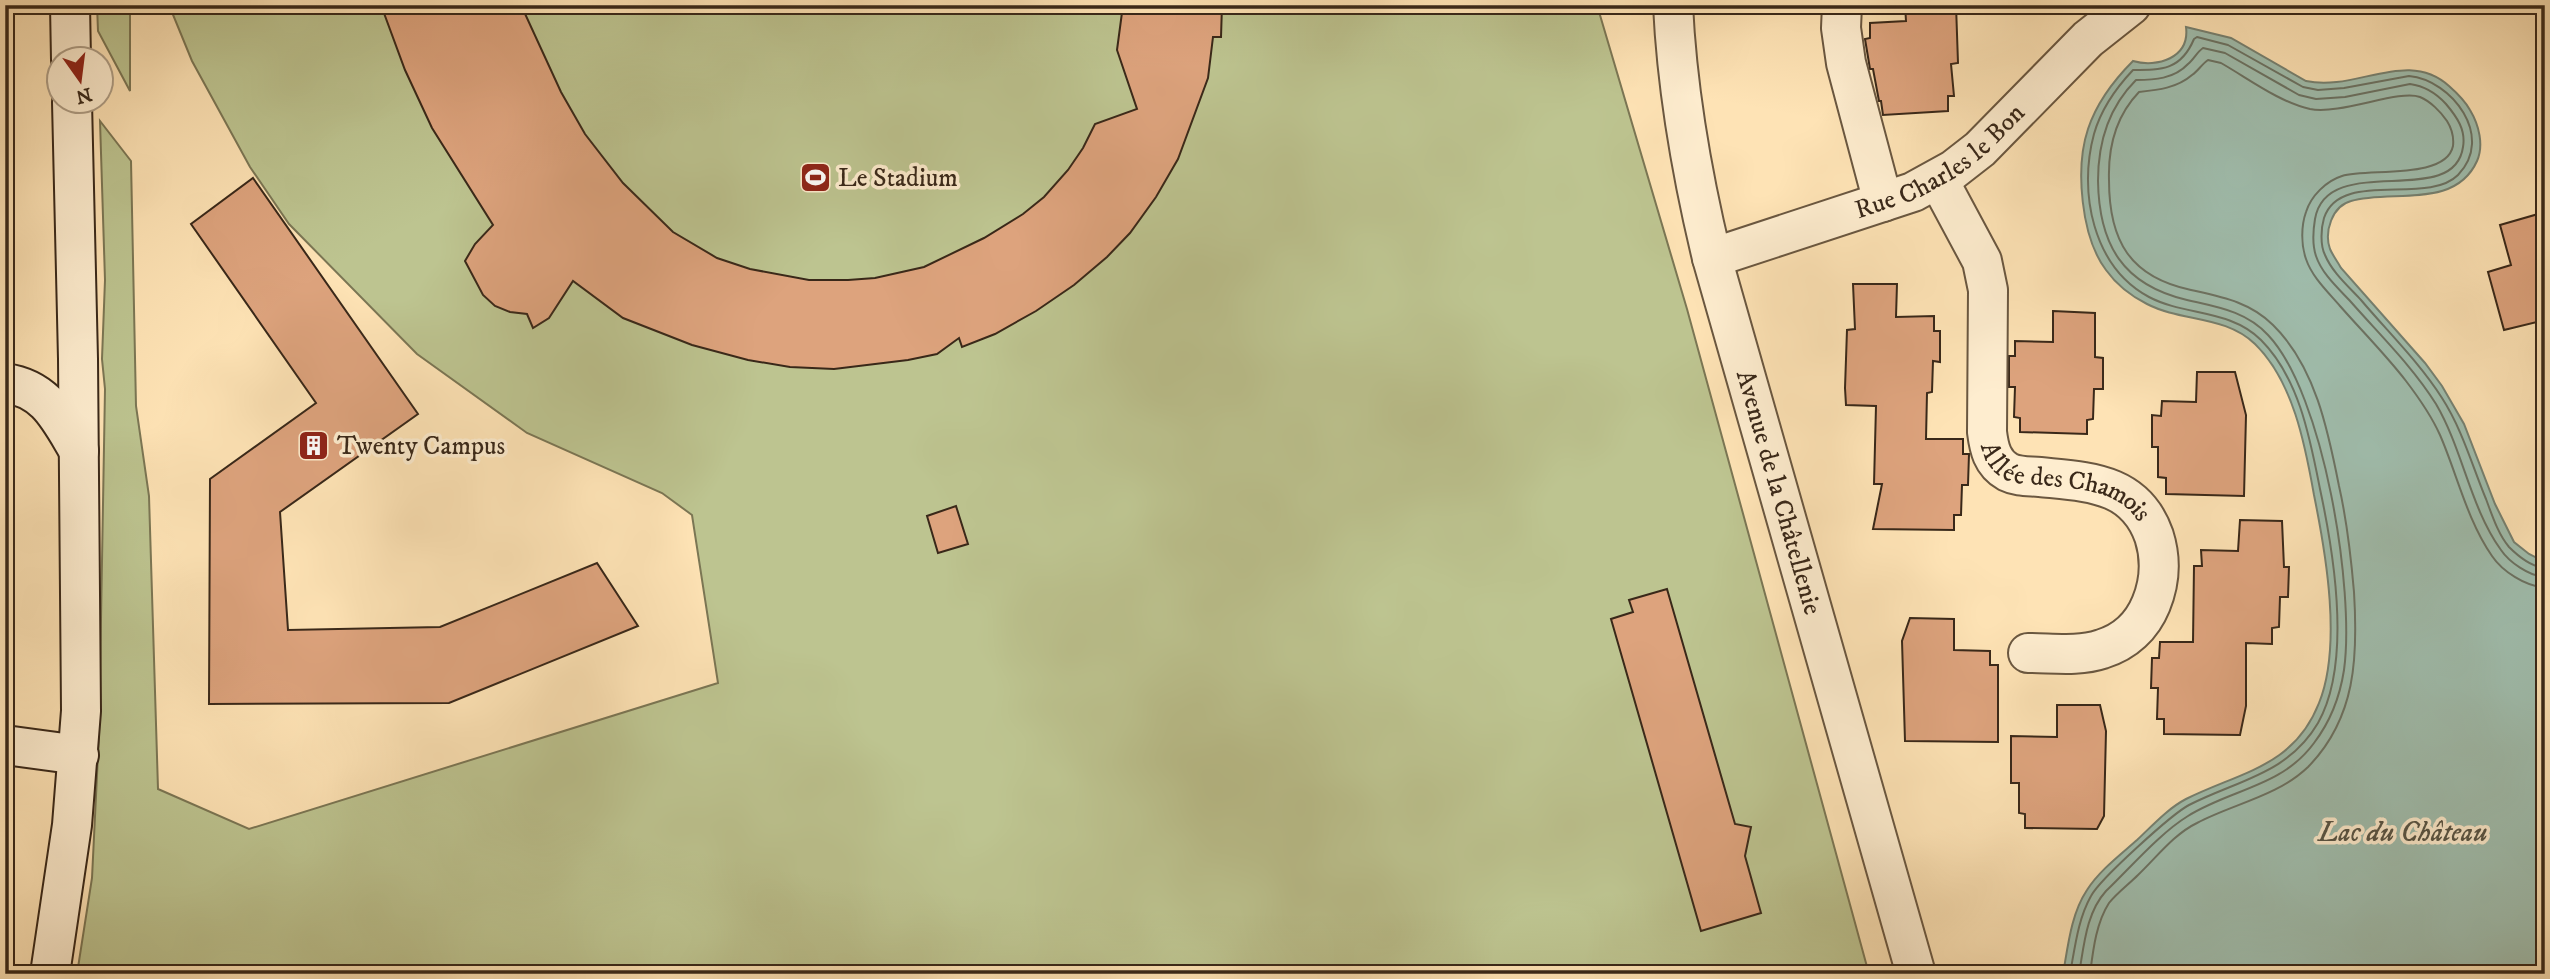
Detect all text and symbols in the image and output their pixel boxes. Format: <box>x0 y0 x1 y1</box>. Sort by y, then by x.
north arrow <box>46 46 116 116</box>
text: N <box>73 82 94 108</box>
street label: Rue Charles le Bon <box>1851 96 2032 226</box>
sports icon: Le Stadium <box>798 161 832 195</box>
place label: Le Stadium <box>838 162 958 195</box>
street label: Avenue de la Châtellenie <box>1728 366 1829 618</box>
building icon: Twenty Campus <box>297 429 331 463</box>
place label: Twenty Campus <box>337 430 505 463</box>
street label: Allée des Chamois <box>1973 438 2159 527</box>
water label: Lac du Château <box>2316 815 2488 850</box>

